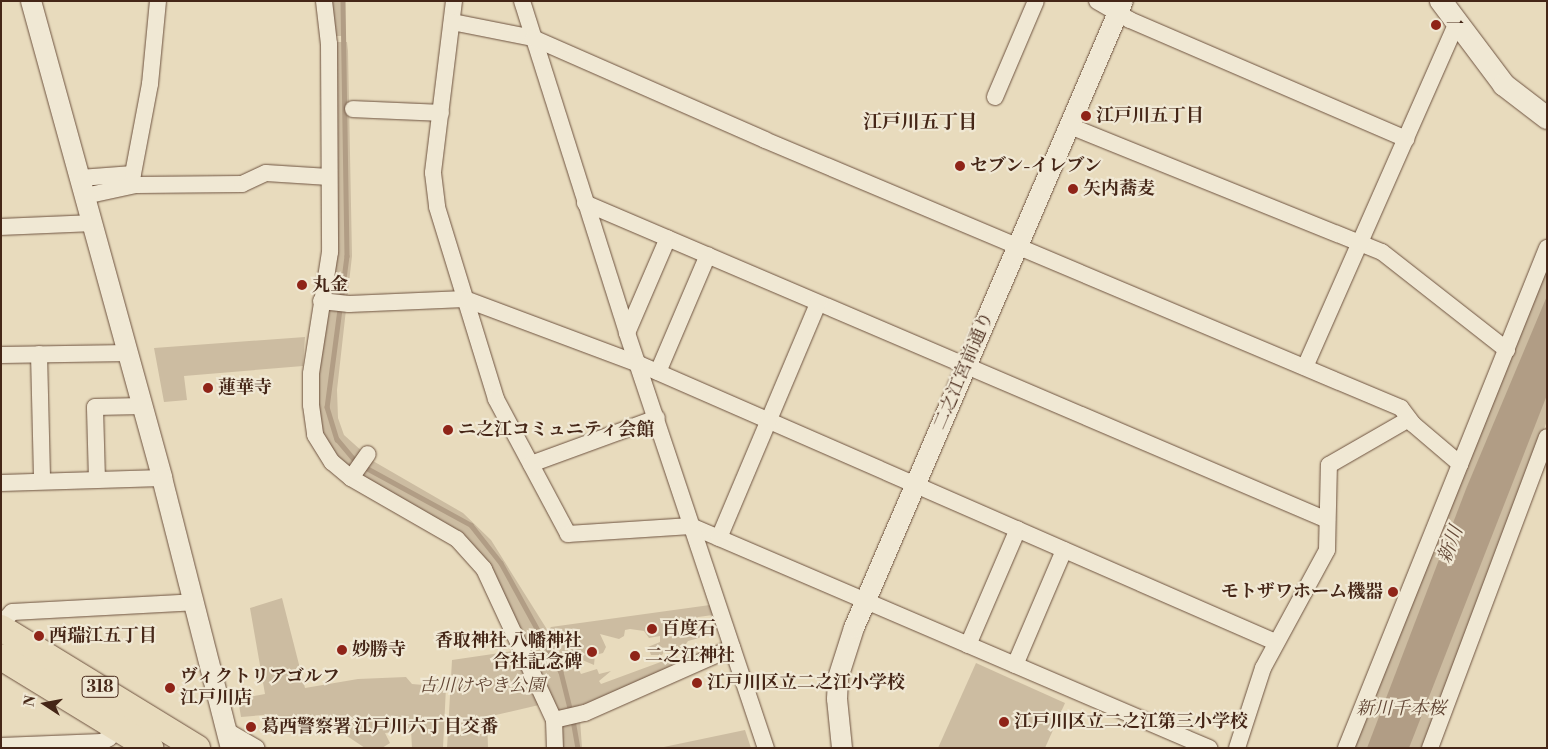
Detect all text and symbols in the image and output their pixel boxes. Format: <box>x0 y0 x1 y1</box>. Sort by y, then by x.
place label: 一 <box>1446 14 1464 36</box>
marker: 一 <box>1430 19 1442 31</box>
place label: 江戸川五丁目 <box>1096 105 1204 127</box>
marker: 江戸川五丁目 <box>1080 110 1092 122</box>
district label: 江戸川五丁目 <box>863 112 977 134</box>
place label: セブン-イレブン <box>970 155 1103 177</box>
marker: セブン-イレブン <box>954 160 966 172</box>
place label: 矢内蕎麦 <box>1083 178 1155 200</box>
marker: 矢内蕎麦 <box>1067 183 1079 195</box>
place label: 丸金 <box>312 274 348 296</box>
marker: 丸金 <box>296 279 308 291</box>
street label: 二之江宮前通り <box>929 309 999 433</box>
place label: 蓮華寺 <box>218 377 272 399</box>
marker: 蓮華寺 <box>202 382 214 394</box>
place label: ニ之江コミュニティ会館 <box>458 419 656 441</box>
marker: ニ之江コミュニティ会館 <box>442 424 454 436</box>
water label: 新川 <box>1434 523 1468 567</box>
place label: モトザワホーム機器 <box>1221 581 1383 603</box>
marker: モトザワホーム機器 <box>1387 586 1399 598</box>
place label: 百度石 <box>662 618 716 640</box>
marker: 百度石 <box>646 623 658 635</box>
place label: 西瑞江五丁目 <box>49 625 157 647</box>
marker: 西瑞江五丁目 <box>33 630 45 642</box>
place label: 香取神社 八幡神社 合社記念碑 <box>435 631 582 674</box>
place label: 妙勝寺 <box>352 639 406 661</box>
marker: 妙勝寺 <box>336 644 348 656</box>
place label: 二之江神社 <box>645 645 735 667</box>
marker: 香取神社 八幡神社 合社記念碑 <box>586 646 598 658</box>
marker: 二之江神社 <box>629 650 641 662</box>
place label: ヴィクトリアゴルフ 江戸川店 <box>180 667 342 710</box>
place label: 江戸川区立二之江小学校 <box>707 672 905 694</box>
road number: 318 <box>81 674 119 700</box>
park label: 古川けやき公園 <box>419 675 545 697</box>
marker: 江戸川区立二之江小学校 <box>691 677 703 689</box>
north arrow <box>20 679 70 729</box>
marker: ヴィクトリアゴルフ 江戸川店 <box>164 682 176 694</box>
text: N <box>20 694 40 708</box>
park label: 新川千本桜 <box>1356 698 1446 720</box>
place label: 江戸川区立二之江第三小学校 <box>1014 711 1248 733</box>
place label: 葛西警察署 江戸川六丁目交番 <box>261 716 498 738</box>
marker: 江戸川区立二之江第三小学校 <box>998 716 1010 728</box>
marker: 葛西警察署 江戸川六丁目交番 <box>245 721 257 733</box>

